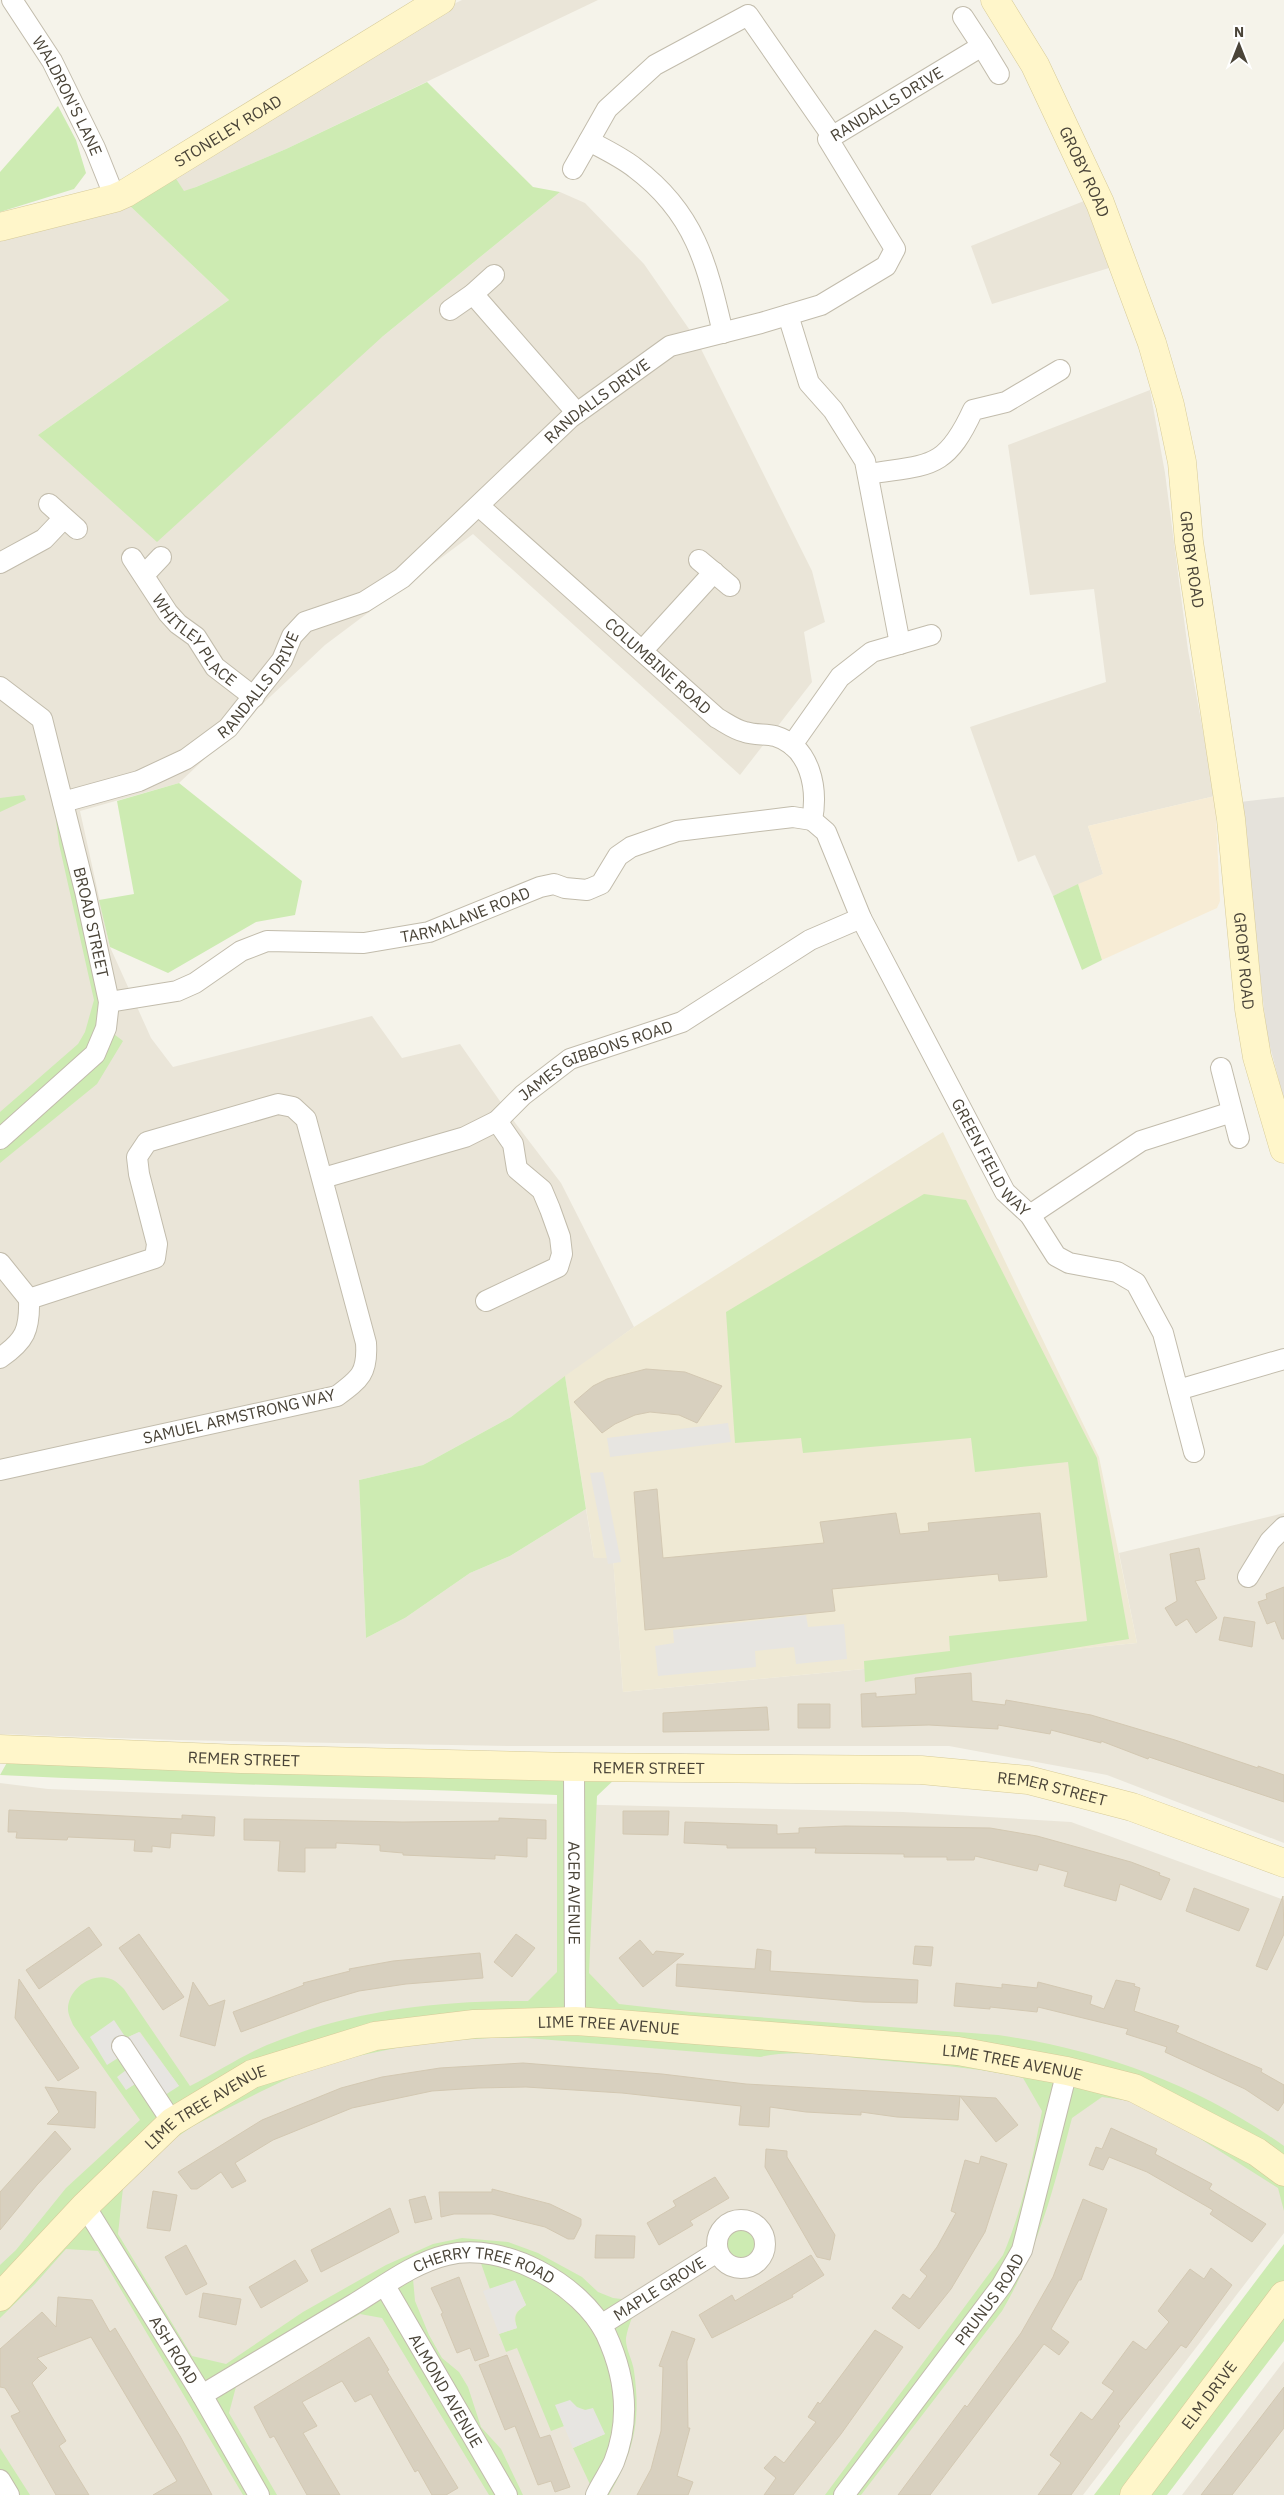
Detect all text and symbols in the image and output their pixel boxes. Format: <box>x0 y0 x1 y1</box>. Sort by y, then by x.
north arrow <box>1214 20 1264 70</box>
text: N <box>1234 23 1244 41</box>
street label: WALDRON'S LANE <box>28 32 107 158</box>
street label: RANDALLS DRIVE <box>826 62 947 145</box>
street label: STONELEY ROAD <box>170 90 285 171</box>
street label: GROBY ROAD <box>1055 123 1114 220</box>
street label: RANDALLS DRIVE <box>540 354 654 447</box>
street label: GROBY ROAD <box>1176 510 1209 609</box>
street label: WHITLEY PLACE <box>148 590 241 690</box>
street label: COLUMBINE ROAD <box>601 613 716 718</box>
street label: RANDALLS DRIVE <box>213 628 303 743</box>
street label: BROAD STREET <box>69 865 113 979</box>
street label: TARMALANE ROAD <box>399 882 533 947</box>
street label: GROBY ROAD <box>1230 911 1259 1011</box>
street label: JAMES GIBBONS ROAD <box>514 1016 675 1105</box>
street label: GREEN FIELD WAY <box>948 1095 1035 1221</box>
street label: SAMUEL ARMSTRONG WAY <box>141 1384 338 1448</box>
street label: REMER STREET <box>187 1747 300 1770</box>
street label: REMER STREET <box>592 1757 705 1778</box>
street label: REMER STREET <box>996 1767 1109 1810</box>
street label: ACER AVENUE <box>564 1841 585 1945</box>
street label: LIME TREE AVENUE <box>537 2011 681 2039</box>
street label: LIME TREE AVENUE <box>942 2040 1085 2085</box>
street label: LIME TREE AVENUE <box>140 2060 269 2153</box>
street label: CHERRY TREE ROAD <box>409 2242 559 2288</box>
street label: PRUNUS ROAD <box>950 2249 1028 2349</box>
street label: MAPLE GROVE <box>609 2252 709 2325</box>
street label: ASH ROAD <box>145 2312 203 2388</box>
street label: ALMOND AVENUE <box>405 2330 487 2451</box>
street label: ELM DRIVE <box>1177 2357 1241 2433</box>

